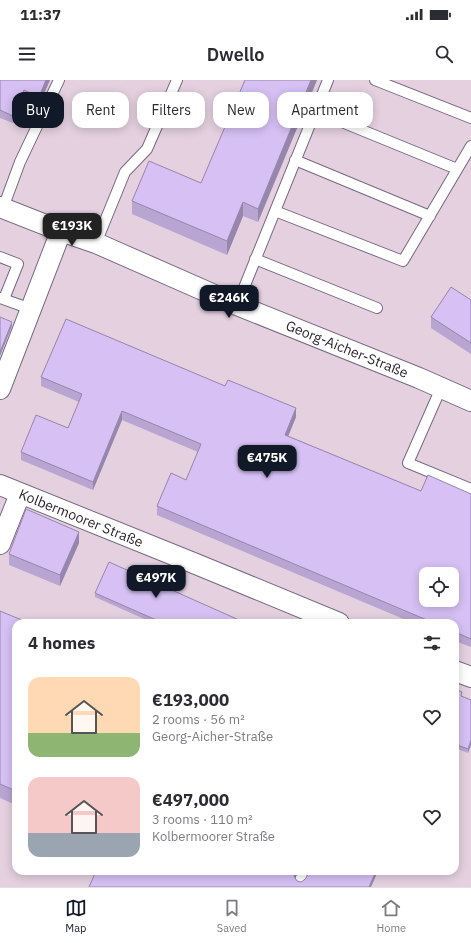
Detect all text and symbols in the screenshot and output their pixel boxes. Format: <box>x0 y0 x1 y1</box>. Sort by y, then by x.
text: 11:37 <box>20 5 61 24</box>
icon: menu <box>16 43 38 65</box>
text: Dwello <box>207 43 264 66</box>
icon: search <box>433 43 455 65</box>
chip: Buy <box>12 92 64 128</box>
chip: Rent <box>72 92 129 128</box>
chip: Filters <box>137 92 205 128</box>
chip: New <box>213 92 269 128</box>
chip: Apartment <box>277 92 373 128</box>
pin: €193K <box>44 213 100 247</box>
text: €193K <box>52 217 92 234</box>
pin: €246K <box>201 285 257 319</box>
text: €246K <box>209 289 249 306</box>
street label: Georg-Aicher-Straße <box>283 316 411 382</box>
pin: €475K <box>239 445 295 479</box>
text: €475K <box>247 449 287 466</box>
street label: Kolbermoorer Straße <box>16 485 146 551</box>
pin: €497K <box>128 565 184 599</box>
map controls <box>419 567 459 607</box>
button: locate <box>419 567 459 607</box>
text: €497K <box>136 569 176 586</box>
text: 4 homes <box>28 632 95 654</box>
icon: filters <box>421 632 443 654</box>
text: €193,000 <box>152 689 229 711</box>
icon: home <box>60 693 108 741</box>
icon: heart <box>421 706 443 728</box>
text: 2 rooms · 56 m² <box>152 711 245 728</box>
text: Georg-Aicher-Straße <box>152 728 273 745</box>
text: €497,000 <box>152 789 229 811</box>
icon: home <box>60 793 108 841</box>
icon: heart <box>421 806 443 828</box>
text: 3 rooms · 110 m² <box>152 811 253 828</box>
text: Kolbermoorer Straße <box>152 828 275 845</box>
tab: Map <box>65 897 87 935</box>
tab: Saved <box>217 897 247 935</box>
tab: Home <box>376 897 406 935</box>

